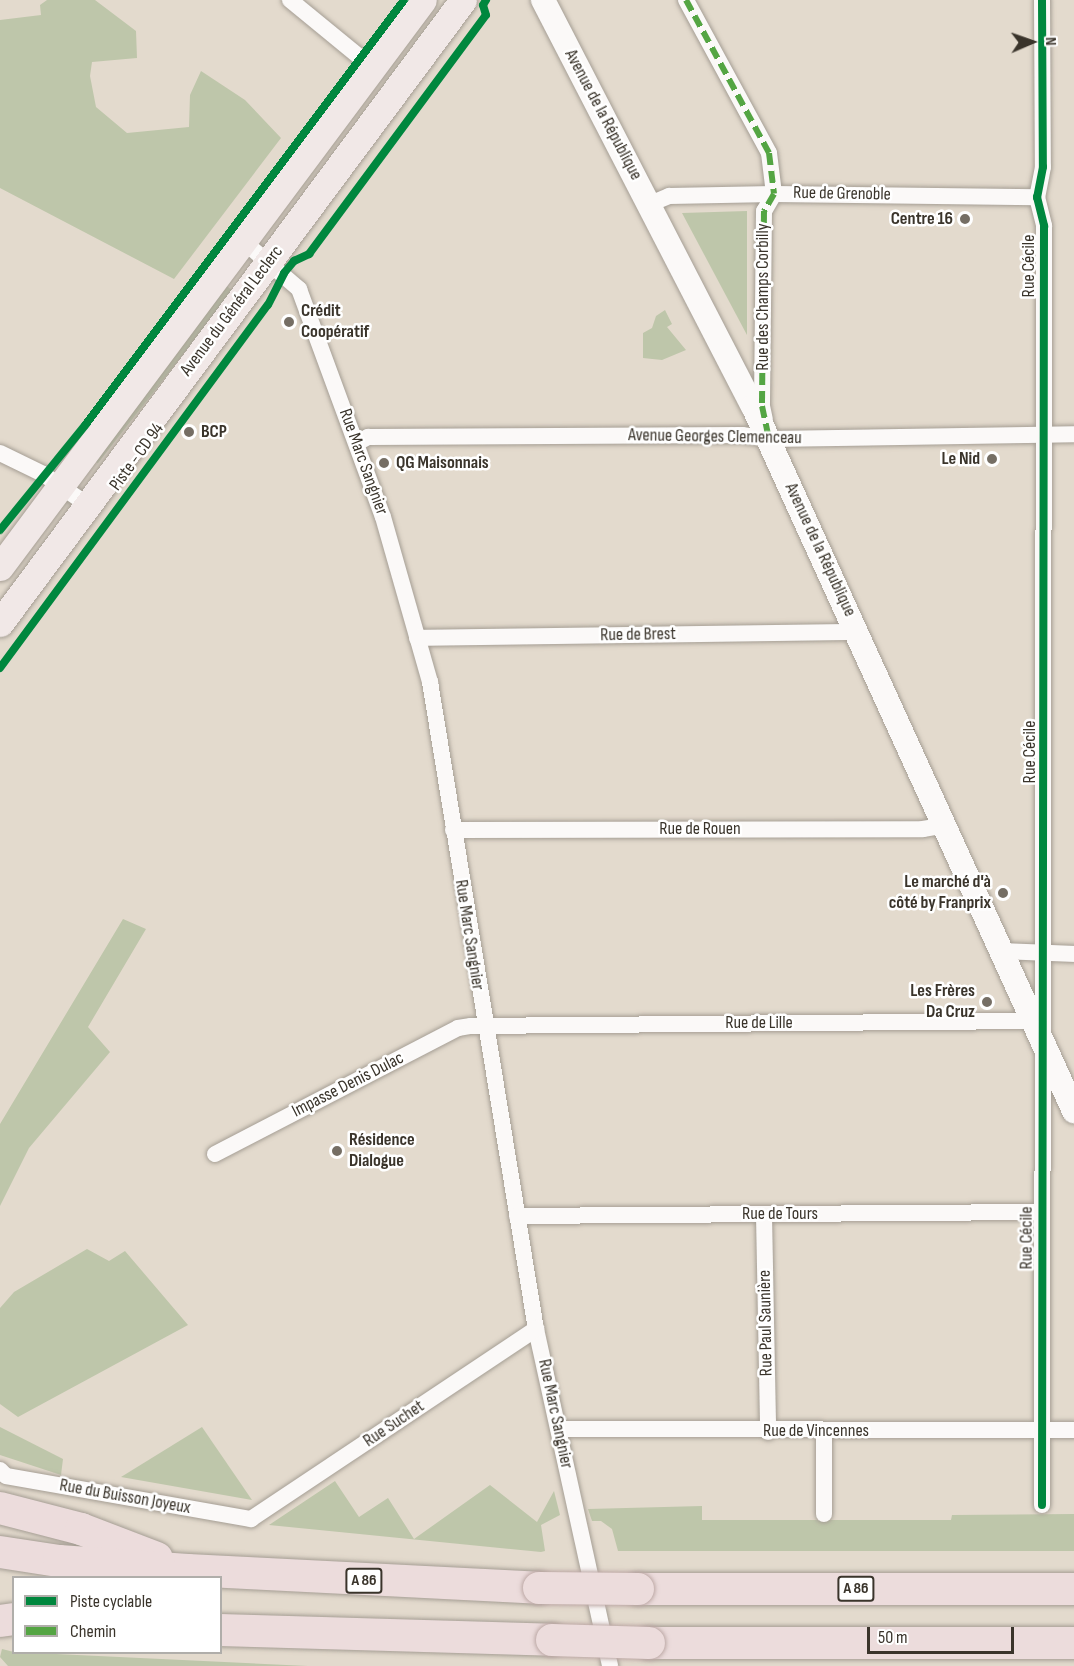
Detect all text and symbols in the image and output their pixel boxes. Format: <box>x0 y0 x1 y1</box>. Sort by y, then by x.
north arrow <box>1002 12 1062 72</box>
text: N <box>1041 37 1060 46</box>
street label: Avenue de la République <box>559 46 647 184</box>
street label: Rue de Grenoble <box>793 182 891 206</box>
place label: Centre 16 <box>891 208 953 230</box>
marker: Centre 16 <box>958 212 972 226</box>
street label: Rue des Champs Corbilly <box>752 223 774 371</box>
street label: Rue Cécile <box>1018 235 1040 297</box>
street label: Avenue du Général Leclerc <box>176 242 288 380</box>
place label: Crédit Coopératif <box>301 301 369 344</box>
marker: Crédit Coopératif <box>282 315 296 329</box>
street label: Rue Marc Sangnier <box>334 406 392 518</box>
street label: Piste - CD 94 <box>105 419 169 495</box>
place label: BCP <box>201 421 227 443</box>
marker: BCP <box>182 425 196 439</box>
street label: Avenue Georges Clemenceau <box>628 425 802 449</box>
place label: Le Nid <box>941 448 980 470</box>
place label: QG Maisonnais <box>396 452 489 474</box>
marker: Le Nid <box>985 452 999 466</box>
marker: QG Maisonnais <box>377 456 391 470</box>
street label: Avenue de la République <box>780 480 860 620</box>
street label: Rue de Brest <box>600 624 676 646</box>
street label: Rue Cécile <box>1019 721 1041 783</box>
street label: Rue de Rouen <box>659 818 741 840</box>
place label: Le marché d'à côté by Franprix <box>889 872 991 914</box>
street label: Rue Marc Sangnier <box>450 878 488 992</box>
marker: Le marché d'à côté by Franprix <box>996 886 1010 900</box>
place label: Les Frères Da Cruz <box>910 981 975 1024</box>
marker: Les Frères Da Cruz <box>980 995 994 1009</box>
street label: Rue de Lille <box>725 1012 793 1034</box>
street label: Impasse Denis Dulac <box>288 1048 408 1122</box>
place label: Résidence Dialogue <box>349 1130 415 1172</box>
marker: Résidence Dialogue <box>330 1144 344 1158</box>
street label: Rue de Tours <box>742 1203 818 1225</box>
street label: Rue Cécile <box>1016 1207 1038 1269</box>
street label: Rue Paul Saunière <box>754 1270 778 1376</box>
street label: Rue Marc Sangnier <box>533 1357 577 1471</box>
street label: Rue Suchet <box>359 1396 429 1452</box>
street label: Rue de Vincennes <box>763 1420 869 1442</box>
street label: Rue du Buisson Joyeux <box>58 1475 192 1519</box>
road number: A 86 <box>344 1568 384 1594</box>
legend <box>12 1576 222 1654</box>
road number: A 86 <box>836 1576 876 1602</box>
text: Piste cyclable <box>70 1591 152 1612</box>
scale bar <box>870 1615 1017 1653</box>
text: Chemin <box>70 1621 116 1642</box>
text: 50 m <box>878 1627 908 1648</box>

